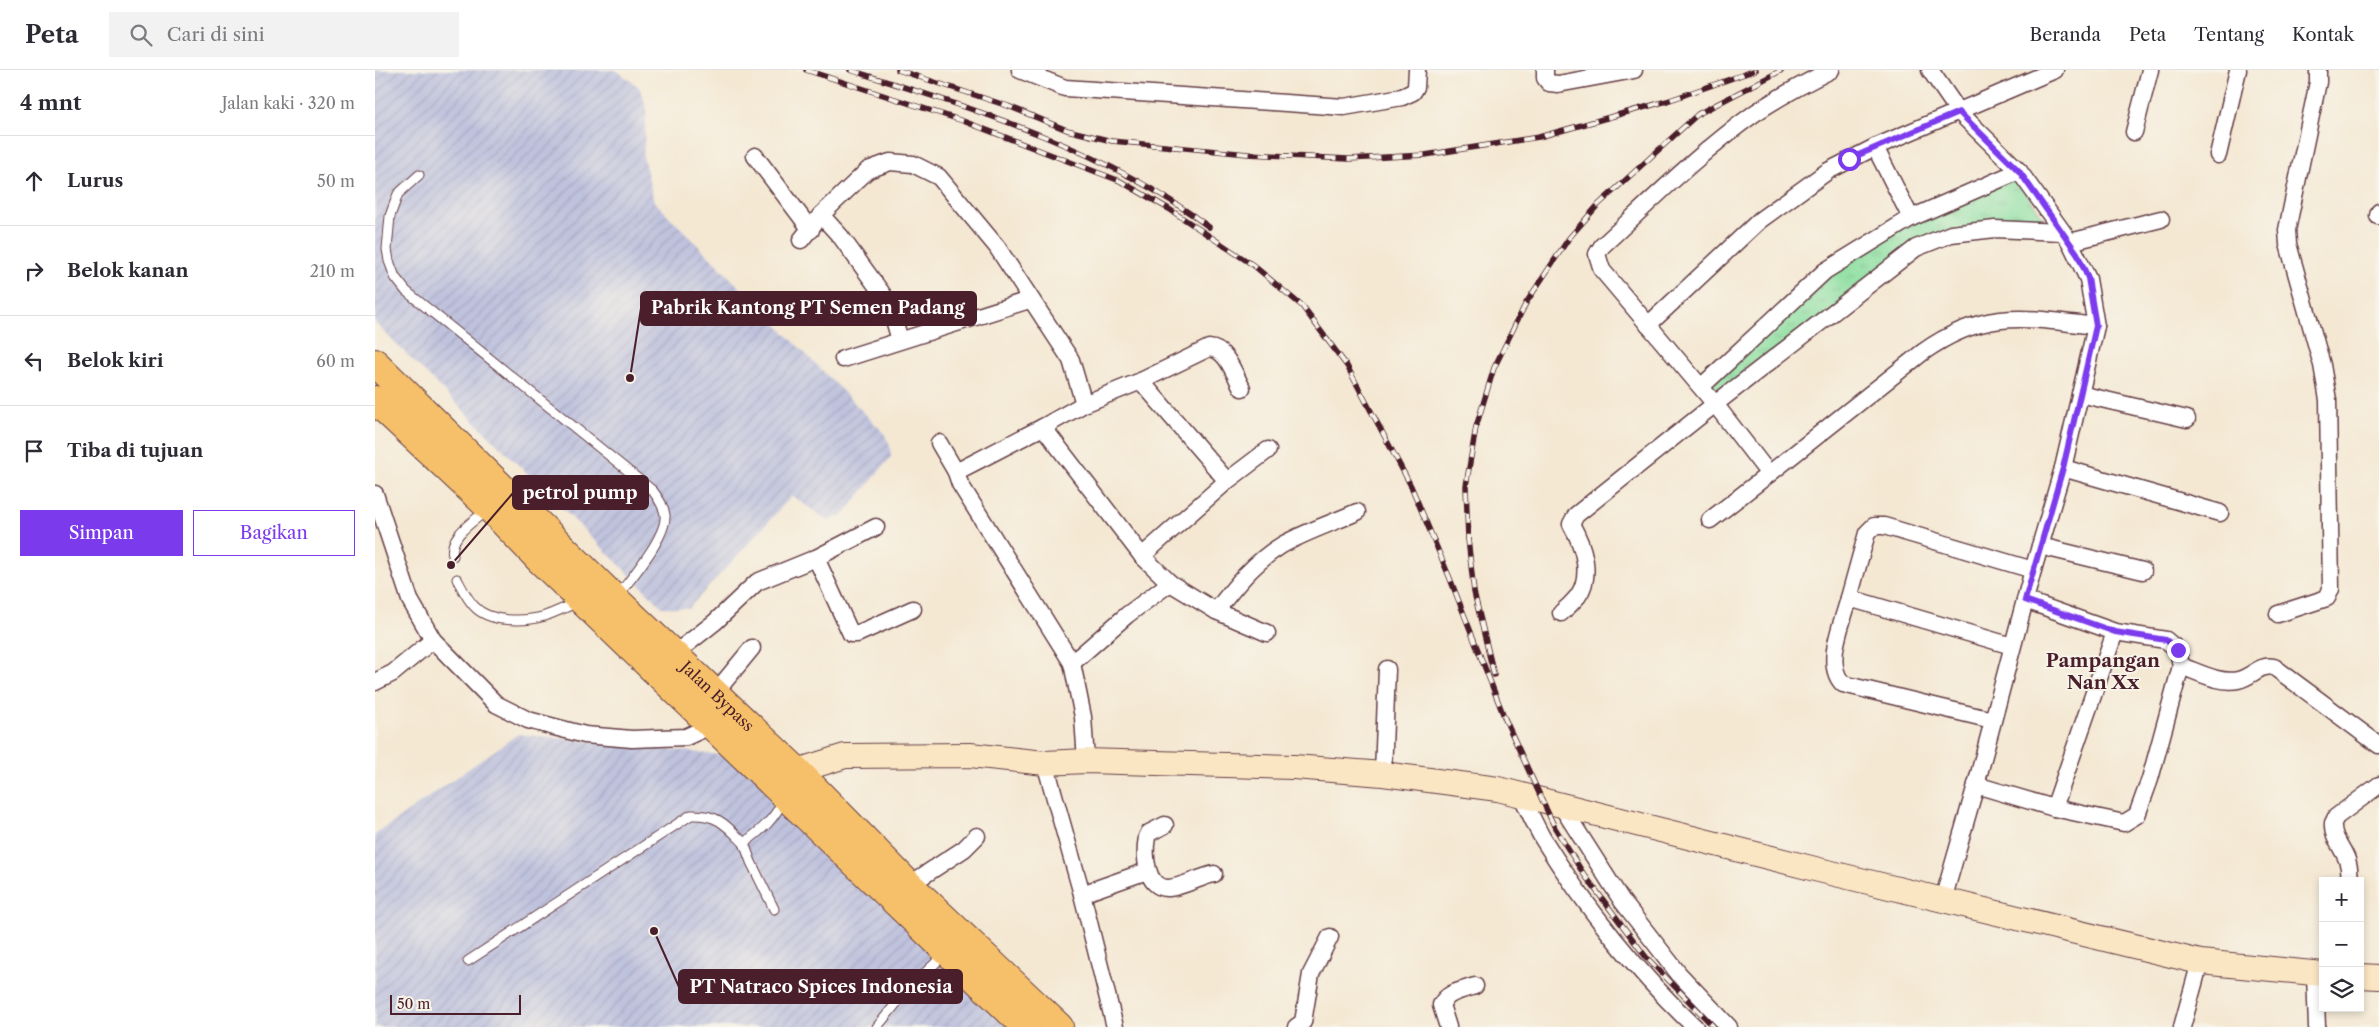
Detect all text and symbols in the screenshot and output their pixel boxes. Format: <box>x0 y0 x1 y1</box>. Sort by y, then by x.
search box <box>109 12 459 57</box>
text: Peta <box>25 20 79 49</box>
icon: search <box>127 21 155 49</box>
text: Cari di sini <box>167 23 264 46</box>
text: Beranda <box>2030 24 2101 46</box>
text: Peta <box>2129 24 2166 46</box>
text: Tentang <box>2194 24 2264 46</box>
text: Kontak <box>2292 24 2354 46</box>
text: 4 mnt <box>20 90 81 115</box>
text: Jalan kaki · 320 m <box>222 93 355 113</box>
route start <box>1838 148 1861 171</box>
icon: ahead <box>20 167 48 195</box>
text: Lurus <box>67 169 123 192</box>
text: 50 m <box>317 171 355 191</box>
icon: right <box>20 257 48 285</box>
text: Belok kanan <box>67 259 189 282</box>
text: 210 m <box>310 261 355 281</box>
callout: Pabrik Kantong PT Semen Padang <box>641 292 976 325</box>
text: Pabrik Kantong PT Semen Padang <box>651 297 966 319</box>
icon: left <box>20 347 48 375</box>
text: Belok kiri <box>67 349 164 372</box>
text: 60 m <box>316 351 355 371</box>
icon: arrive <box>20 437 48 465</box>
text: Tiba di tujuan <box>67 439 203 462</box>
callout: petrol pump <box>513 476 648 509</box>
text: petrol pump <box>523 482 637 504</box>
button: Simpan <box>20 510 183 556</box>
button: Bagikan <box>193 510 355 556</box>
route end <box>2167 639 2190 662</box>
district label: Pampangan Nan Xx <box>2046 649 2160 694</box>
street label: Jalan Bypass <box>675 655 759 736</box>
map controls <box>2319 877 2364 1012</box>
button: + <box>2319 877 2364 922</box>
button: − <box>2319 922 2364 967</box>
button: layers <box>2319 967 2364 1012</box>
callout: PT Natraco Spices Indonesia <box>679 970 962 1003</box>
text: PT Natraco Spices Indonesia <box>689 976 953 998</box>
scale bar <box>390 992 521 1015</box>
text: 50 m <box>397 995 430 1013</box>

